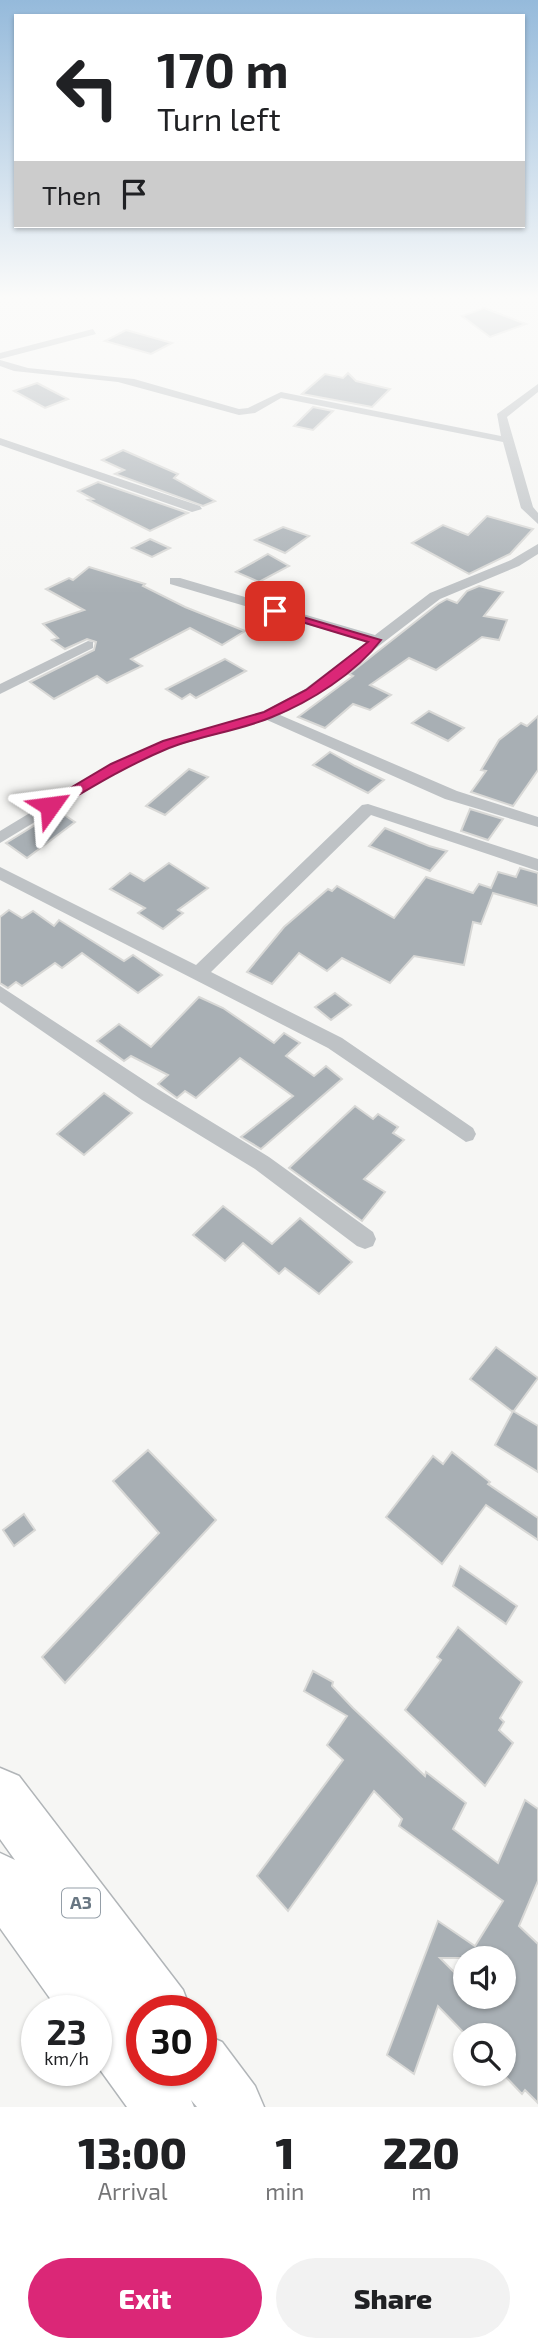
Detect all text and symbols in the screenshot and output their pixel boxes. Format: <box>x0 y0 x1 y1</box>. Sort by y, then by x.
text: 170 m <box>157 39 289 98</box>
icon: left <box>42 42 133 133</box>
text: Turn left <box>157 99 281 137</box>
icon: arrive <box>115 175 153 213</box>
text: Then <box>42 179 101 210</box>
pin <box>245 581 305 641</box>
icon: arrive <box>256 592 294 630</box>
position arrow <box>13 769 87 843</box>
road number: A3 <box>62 1888 100 1917</box>
map controls <box>453 1946 516 2086</box>
button: sound <box>453 1946 516 2009</box>
speed limit sign: 30 <box>126 1995 217 2086</box>
text: 23 <box>46 2010 87 2052</box>
button: search <box>453 2023 516 2086</box>
text: km/h <box>44 2047 89 2069</box>
text: 13:00 <box>78 2127 187 2177</box>
text: 1 <box>275 2127 294 2177</box>
text: 220 <box>383 2127 460 2177</box>
text: Arrival <box>98 2177 168 2205</box>
text: min <box>265 2177 304 2205</box>
text: m <box>411 2177 431 2205</box>
button: Exit <box>28 2258 262 2338</box>
button: Share <box>276 2258 510 2338</box>

